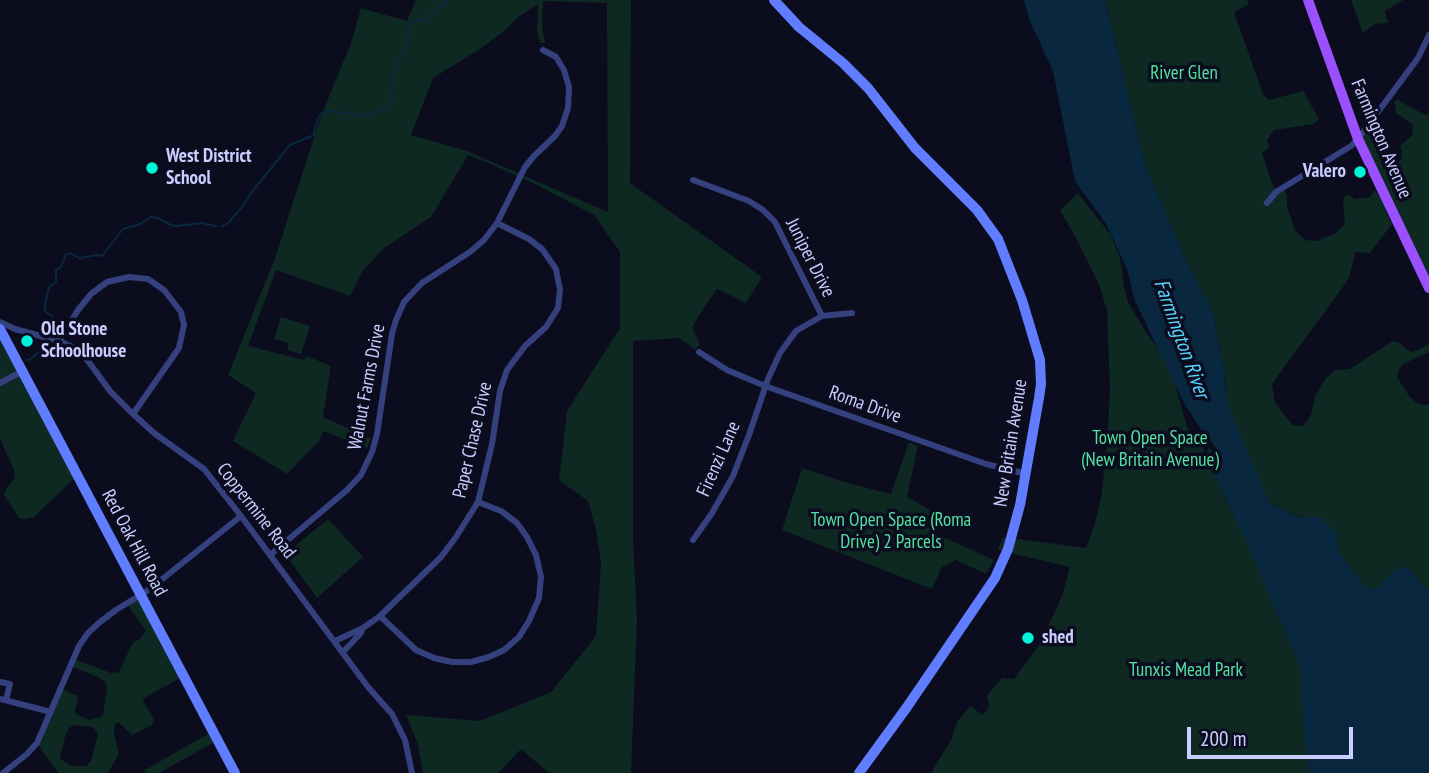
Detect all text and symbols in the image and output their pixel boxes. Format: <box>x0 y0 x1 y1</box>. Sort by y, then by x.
park label: River Glen <box>1150 63 1218 85</box>
street label: Farmington Avenue <box>1346 76 1416 202</box>
place label: West District School <box>166 146 252 190</box>
marker: West District School <box>144 160 160 176</box>
place label: Valero <box>1303 161 1346 183</box>
marker: Valero <box>1352 164 1368 180</box>
street label: Juniper Drive <box>781 215 839 301</box>
water label: Farmington River <box>1148 276 1214 402</box>
place label: Old Stone Schoolhouse <box>41 319 126 363</box>
street label: Walnut Farms Drive <box>344 322 390 452</box>
marker: Old Stone Schoolhouse <box>19 333 35 349</box>
street label: New Britain Avenue <box>990 378 1032 508</box>
street label: Paper Chase Drive <box>449 380 497 500</box>
street label: Roma Drive <box>826 381 904 429</box>
street label: Firenzi Lane <box>692 418 746 500</box>
park label: Town Open Space (New Britain Avenue) <box>1081 428 1219 472</box>
street label: Coppermine Road <box>212 459 300 563</box>
street label: Red Oak Hill Road <box>96 486 172 600</box>
park label: Town Open Space (Roma Drive) 2 Parcels <box>811 510 971 554</box>
place label: shed <box>1042 627 1074 649</box>
marker: shed <box>1020 630 1036 646</box>
park label: Tunxis Mead Park <box>1129 660 1243 682</box>
scale bar <box>1191 714 1357 758</box>
text: 200 m <box>1200 725 1246 752</box>

